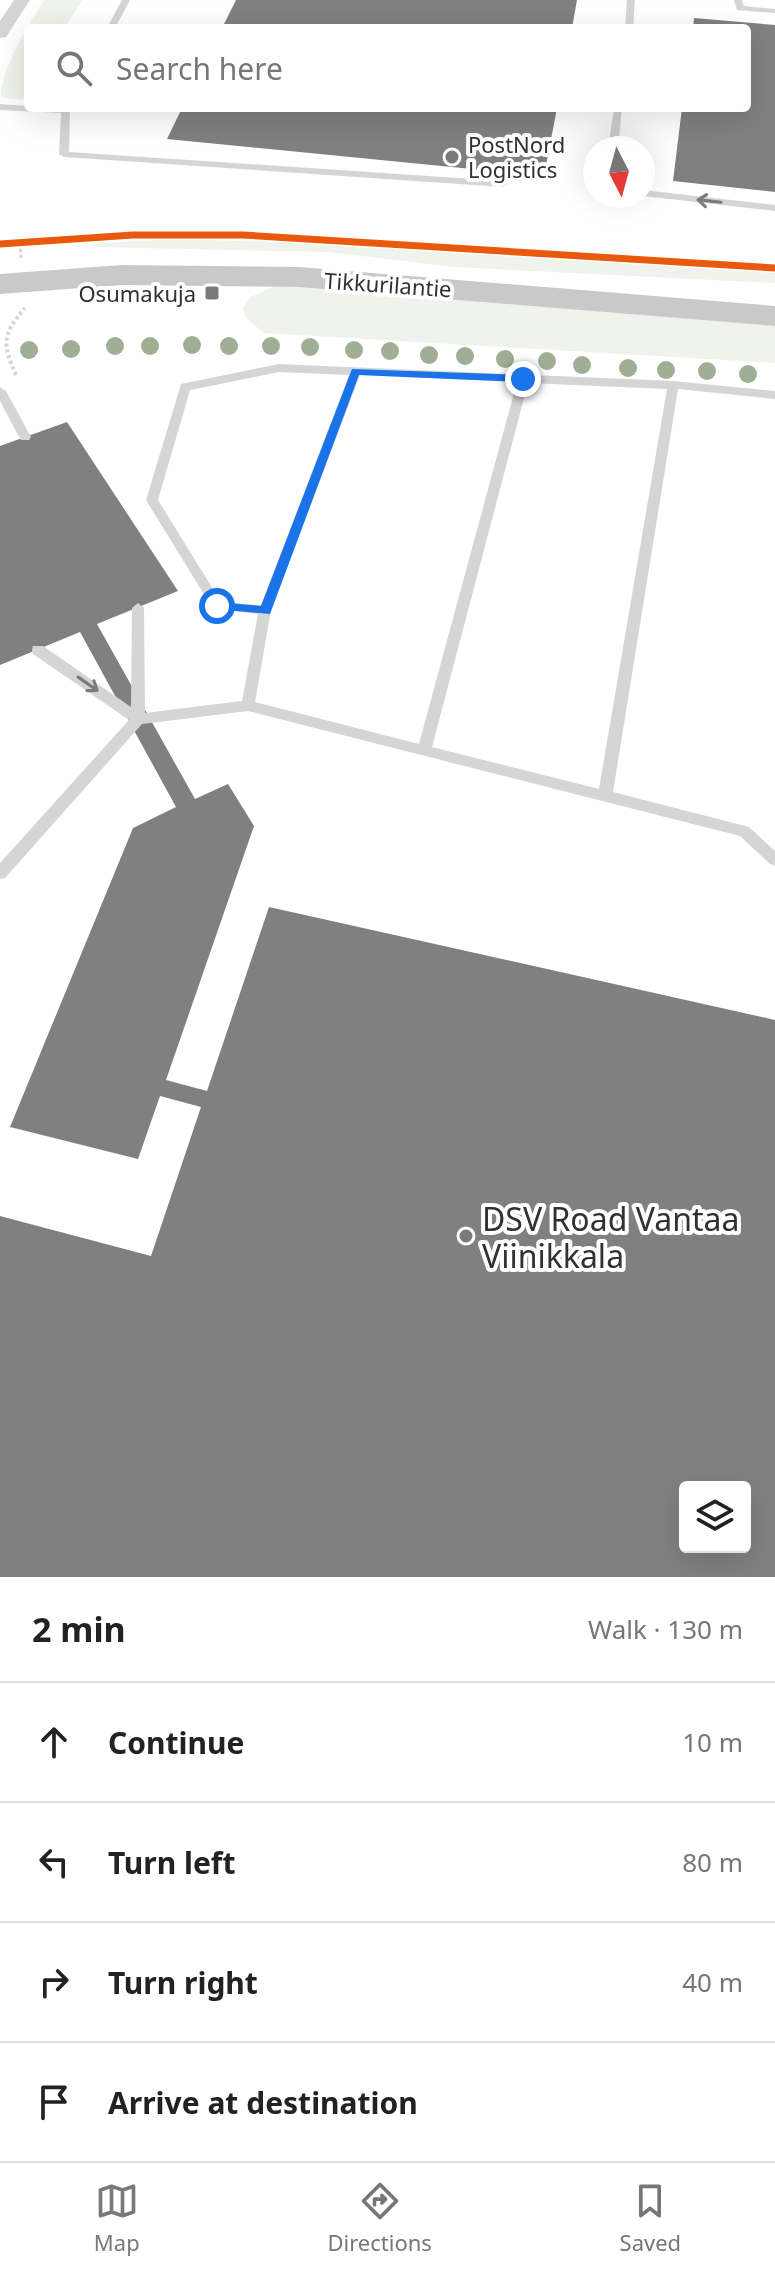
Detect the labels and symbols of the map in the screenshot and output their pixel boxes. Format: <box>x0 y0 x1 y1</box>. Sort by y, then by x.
place label: PostNord Logistics <box>468 129 565 184</box>
north arrow <box>583 136 655 208</box>
marker: PostNord Logistics <box>443 148 461 166</box>
one-way arrow <box>696 193 723 208</box>
street label: Tikkurilantie <box>323 265 453 303</box>
place label: Osumakuja <box>78 278 196 308</box>
marker: Osumakuja <box>203 284 221 302</box>
route end <box>505 361 541 397</box>
route start <box>199 588 235 624</box>
one-way arrow <box>77 676 99 693</box>
place label: DSV Road Vantaa Viinikkala <box>482 1197 739 1277</box>
marker: DSV Road Vantaa Viinikkala <box>457 1227 475 1245</box>

